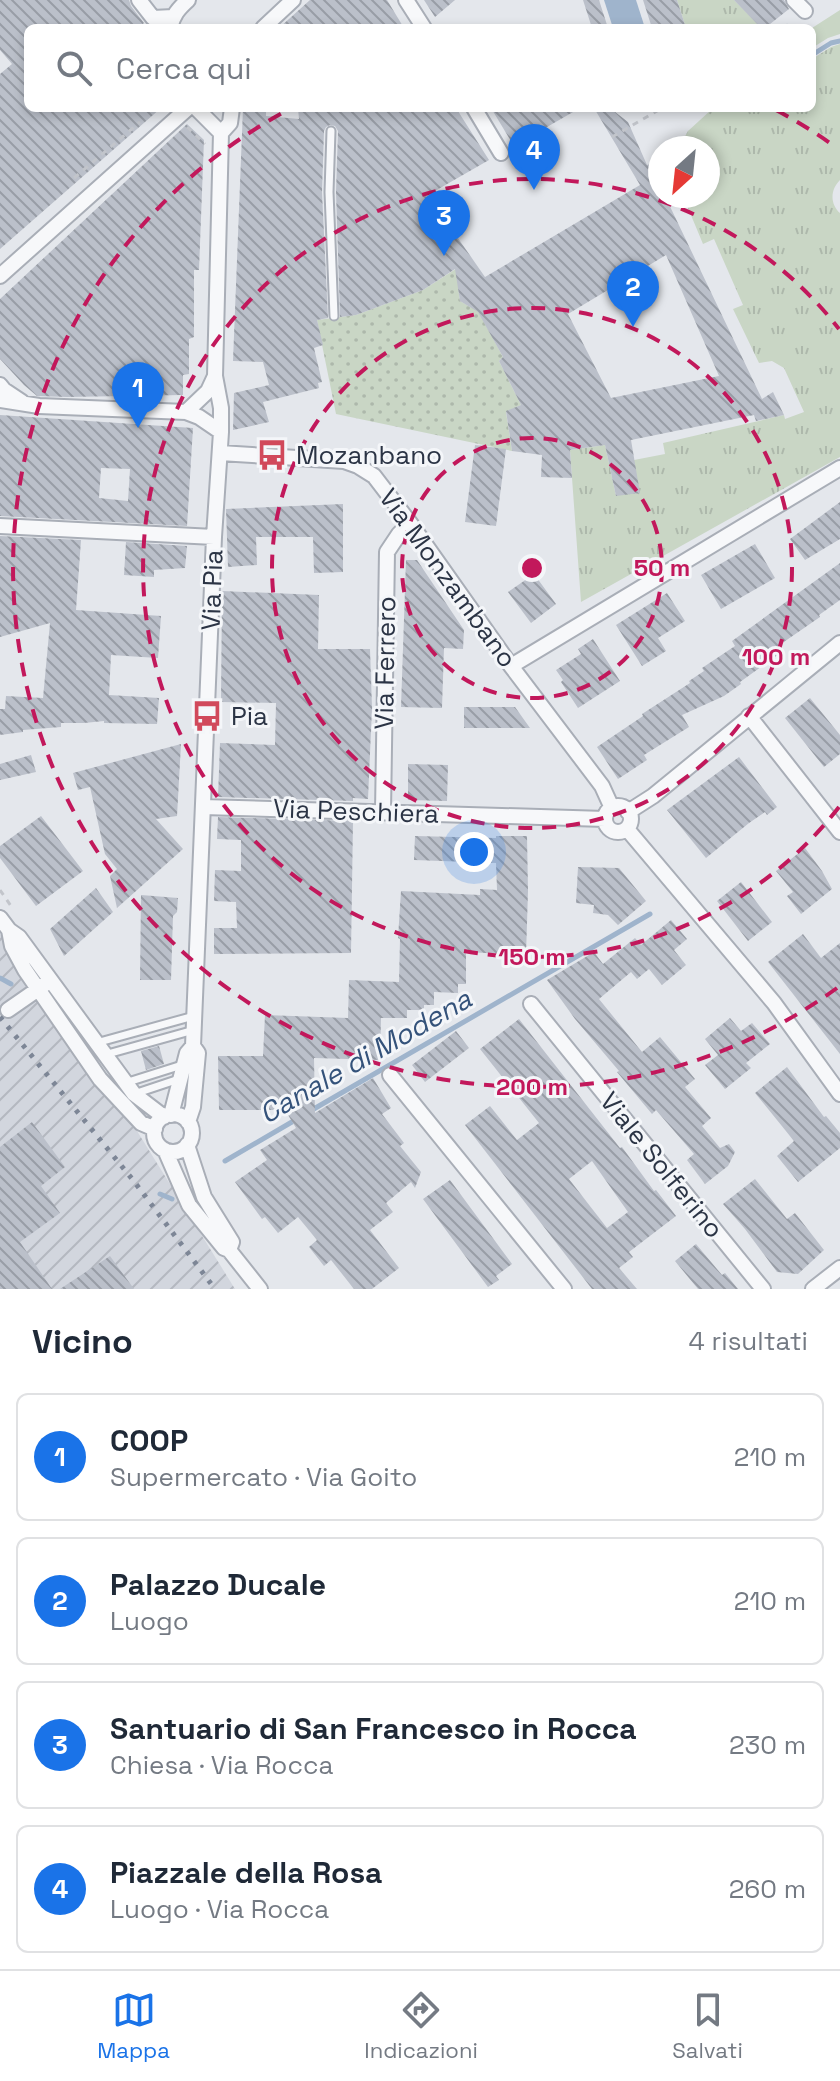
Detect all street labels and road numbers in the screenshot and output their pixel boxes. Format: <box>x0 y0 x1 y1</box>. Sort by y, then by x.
street label: Via Monzambano <box>372 482 524 674</box>
street label: Via Pia <box>194 549 230 631</box>
street label: Via Ferrero <box>367 596 403 730</box>
street label: Via Peschiera <box>272 791 440 831</box>
street label: Viale Solferino <box>593 1085 731 1245</box>

